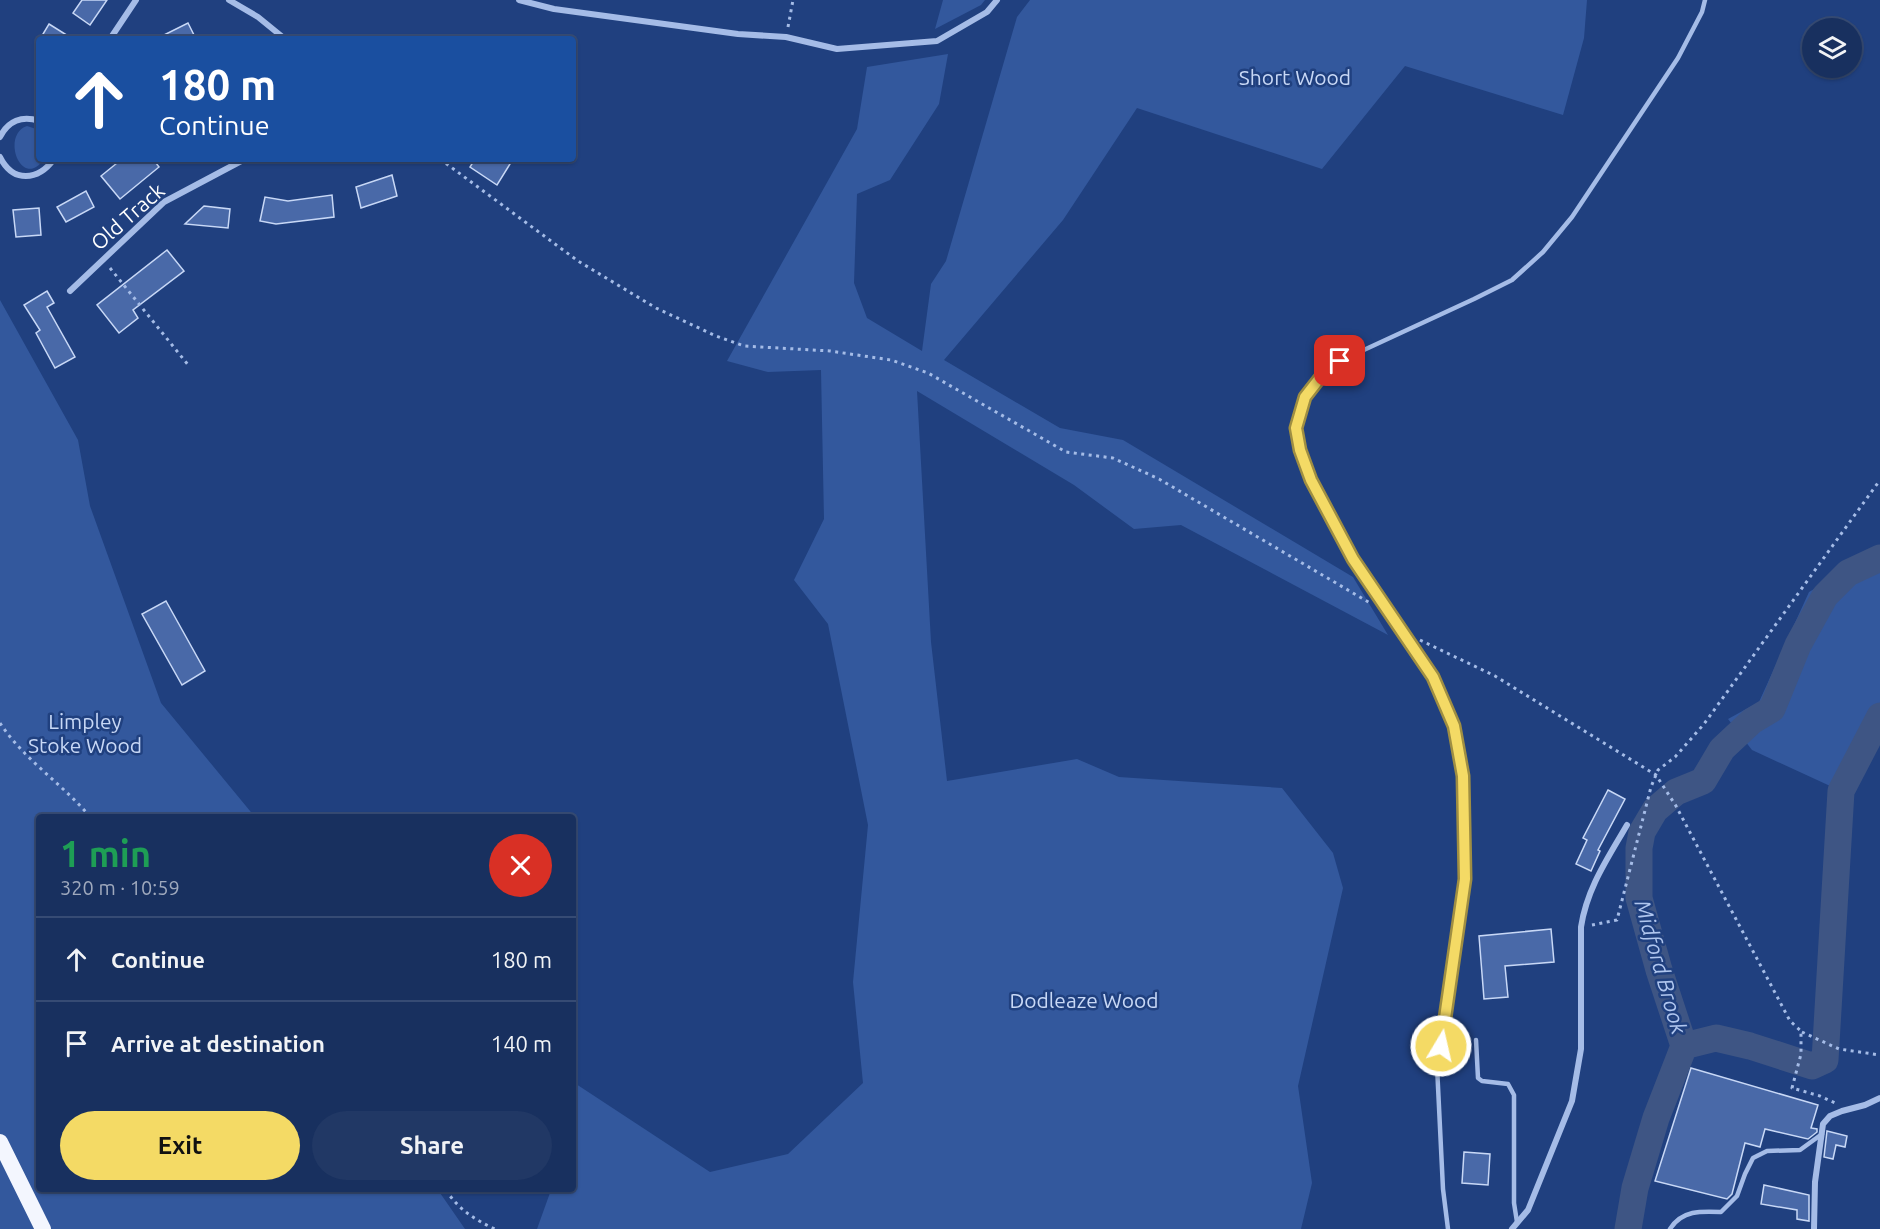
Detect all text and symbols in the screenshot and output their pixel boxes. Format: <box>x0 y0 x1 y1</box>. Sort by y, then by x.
map controls <box>1802 18 1862 78</box>
button: layers <box>1802 18 1862 78</box>
icon: ahead <box>60 60 138 138</box>
text: 180 m <box>159 61 276 108</box>
park label: Short Wood <box>1239 65 1351 89</box>
text: Continue <box>159 110 270 140</box>
street label: Old Track <box>86 178 169 254</box>
pin <box>1314 335 1365 386</box>
icon: arrive <box>1323 344 1356 377</box>
park label: Limpley Stoke Wood <box>28 709 142 757</box>
text: 1 min <box>60 833 151 874</box>
button: close <box>489 834 552 897</box>
text: 320 m · 10:59 <box>60 876 180 899</box>
water label: Midford Brook <box>1629 897 1693 1038</box>
icon: ahead <box>60 943 93 976</box>
text: Continue <box>111 947 205 972</box>
text: 180 m <box>491 947 552 972</box>
park label: Dodleaze Wood <box>1009 988 1159 1012</box>
position arrow <box>1409 1014 1473 1078</box>
icon: arrive <box>60 1027 93 1060</box>
text: Arrive at destination <box>111 1031 325 1056</box>
text: 140 m <box>491 1031 552 1056</box>
button: Exit <box>60 1111 300 1180</box>
button: Share <box>312 1111 552 1180</box>

